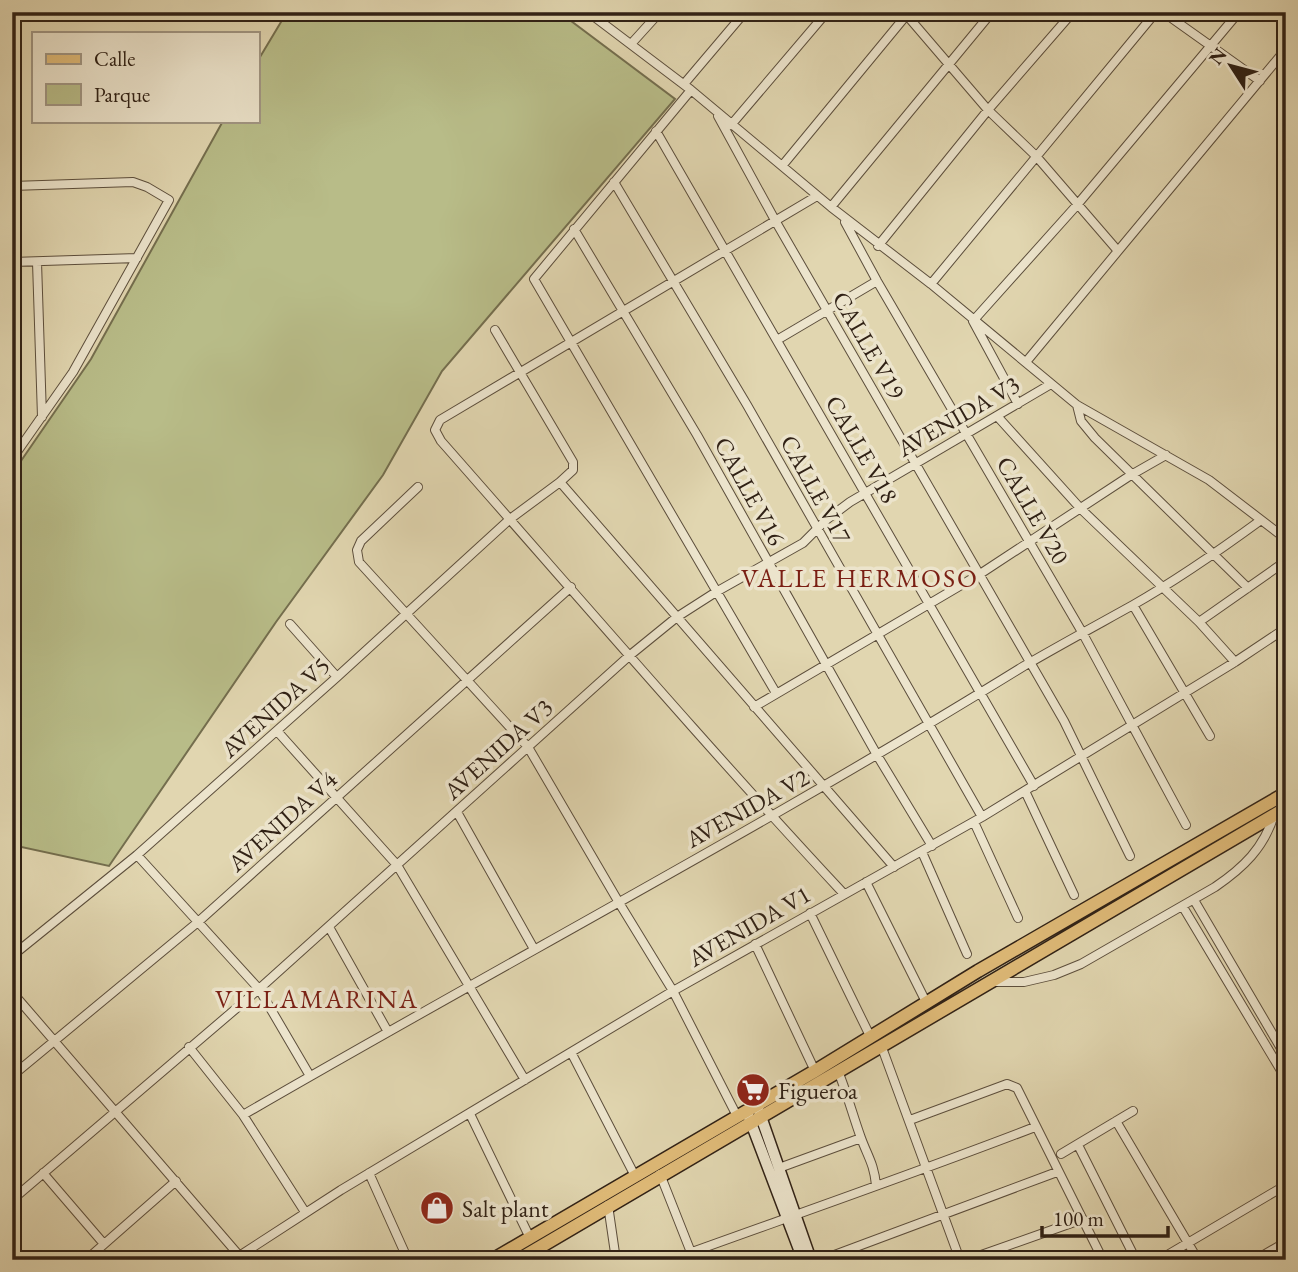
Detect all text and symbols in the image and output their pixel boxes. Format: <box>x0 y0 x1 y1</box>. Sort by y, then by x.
legend <box>32 32 259 122</box>
north arrow <box>1196 32 1266 102</box>
text: N <box>1203 42 1233 70</box>
text: Calle <box>94 45 136 72</box>
text: Parque <box>94 81 150 108</box>
street label: CALLE V19 <box>826 286 912 405</box>
street label: AVENIDA V3 <box>890 368 1025 464</box>
street label: CALLE V18 <box>819 390 905 508</box>
street label: CALLE V17 <box>774 429 859 549</box>
street label: CALLE V16 <box>708 431 792 551</box>
street label: CALLE V20 <box>990 451 1076 569</box>
district label: VALLE HERMOSO <box>741 561 979 595</box>
street label: AVENIDA V5 <box>213 650 336 765</box>
street label: AVENIDA V3 <box>436 692 559 807</box>
street label: AVENIDA V2 <box>679 761 815 855</box>
street label: AVENIDA V4 <box>220 763 343 879</box>
street label: AVENIDA V1 <box>681 878 816 974</box>
district label: VILLAMARINA <box>215 982 419 1016</box>
supermarket icon: Figueroa <box>734 1071 772 1109</box>
place label: Figueroa <box>778 1075 858 1106</box>
shop icon: Salt plant <box>418 1189 456 1227</box>
place label: Salt plant <box>462 1193 549 1224</box>
scale bar <box>1042 1195 1168 1239</box>
text: 100 m <box>1053 1205 1104 1232</box>

